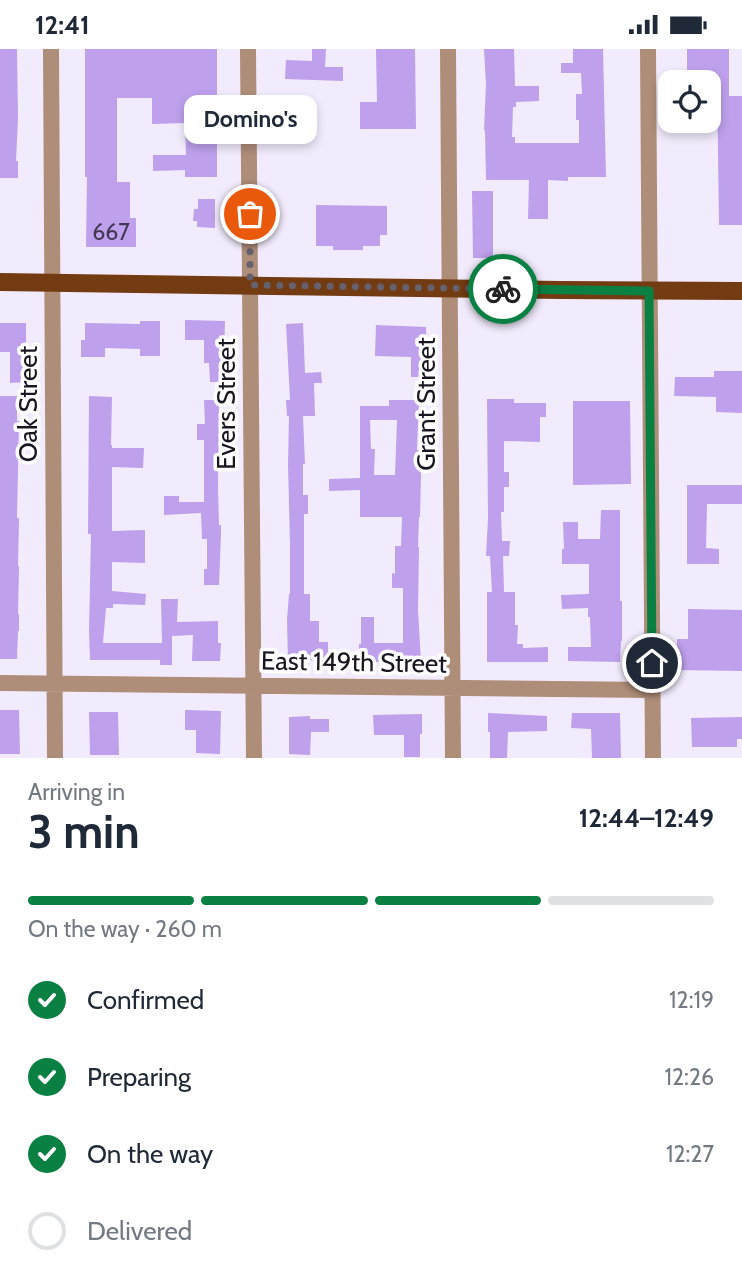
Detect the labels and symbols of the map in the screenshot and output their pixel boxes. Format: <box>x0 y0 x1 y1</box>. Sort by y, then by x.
callout: Domino's <box>184 95 316 144</box>
pin <box>220 184 280 244</box>
house number: 667 <box>92 218 130 246</box>
courier <box>468 254 538 324</box>
street label: Grant Street <box>410 337 442 471</box>
street label: Evers Street <box>210 338 242 470</box>
street label: Oak Street <box>12 345 44 462</box>
pin <box>622 633 682 693</box>
street label: East 149th Street <box>261 644 448 680</box>

